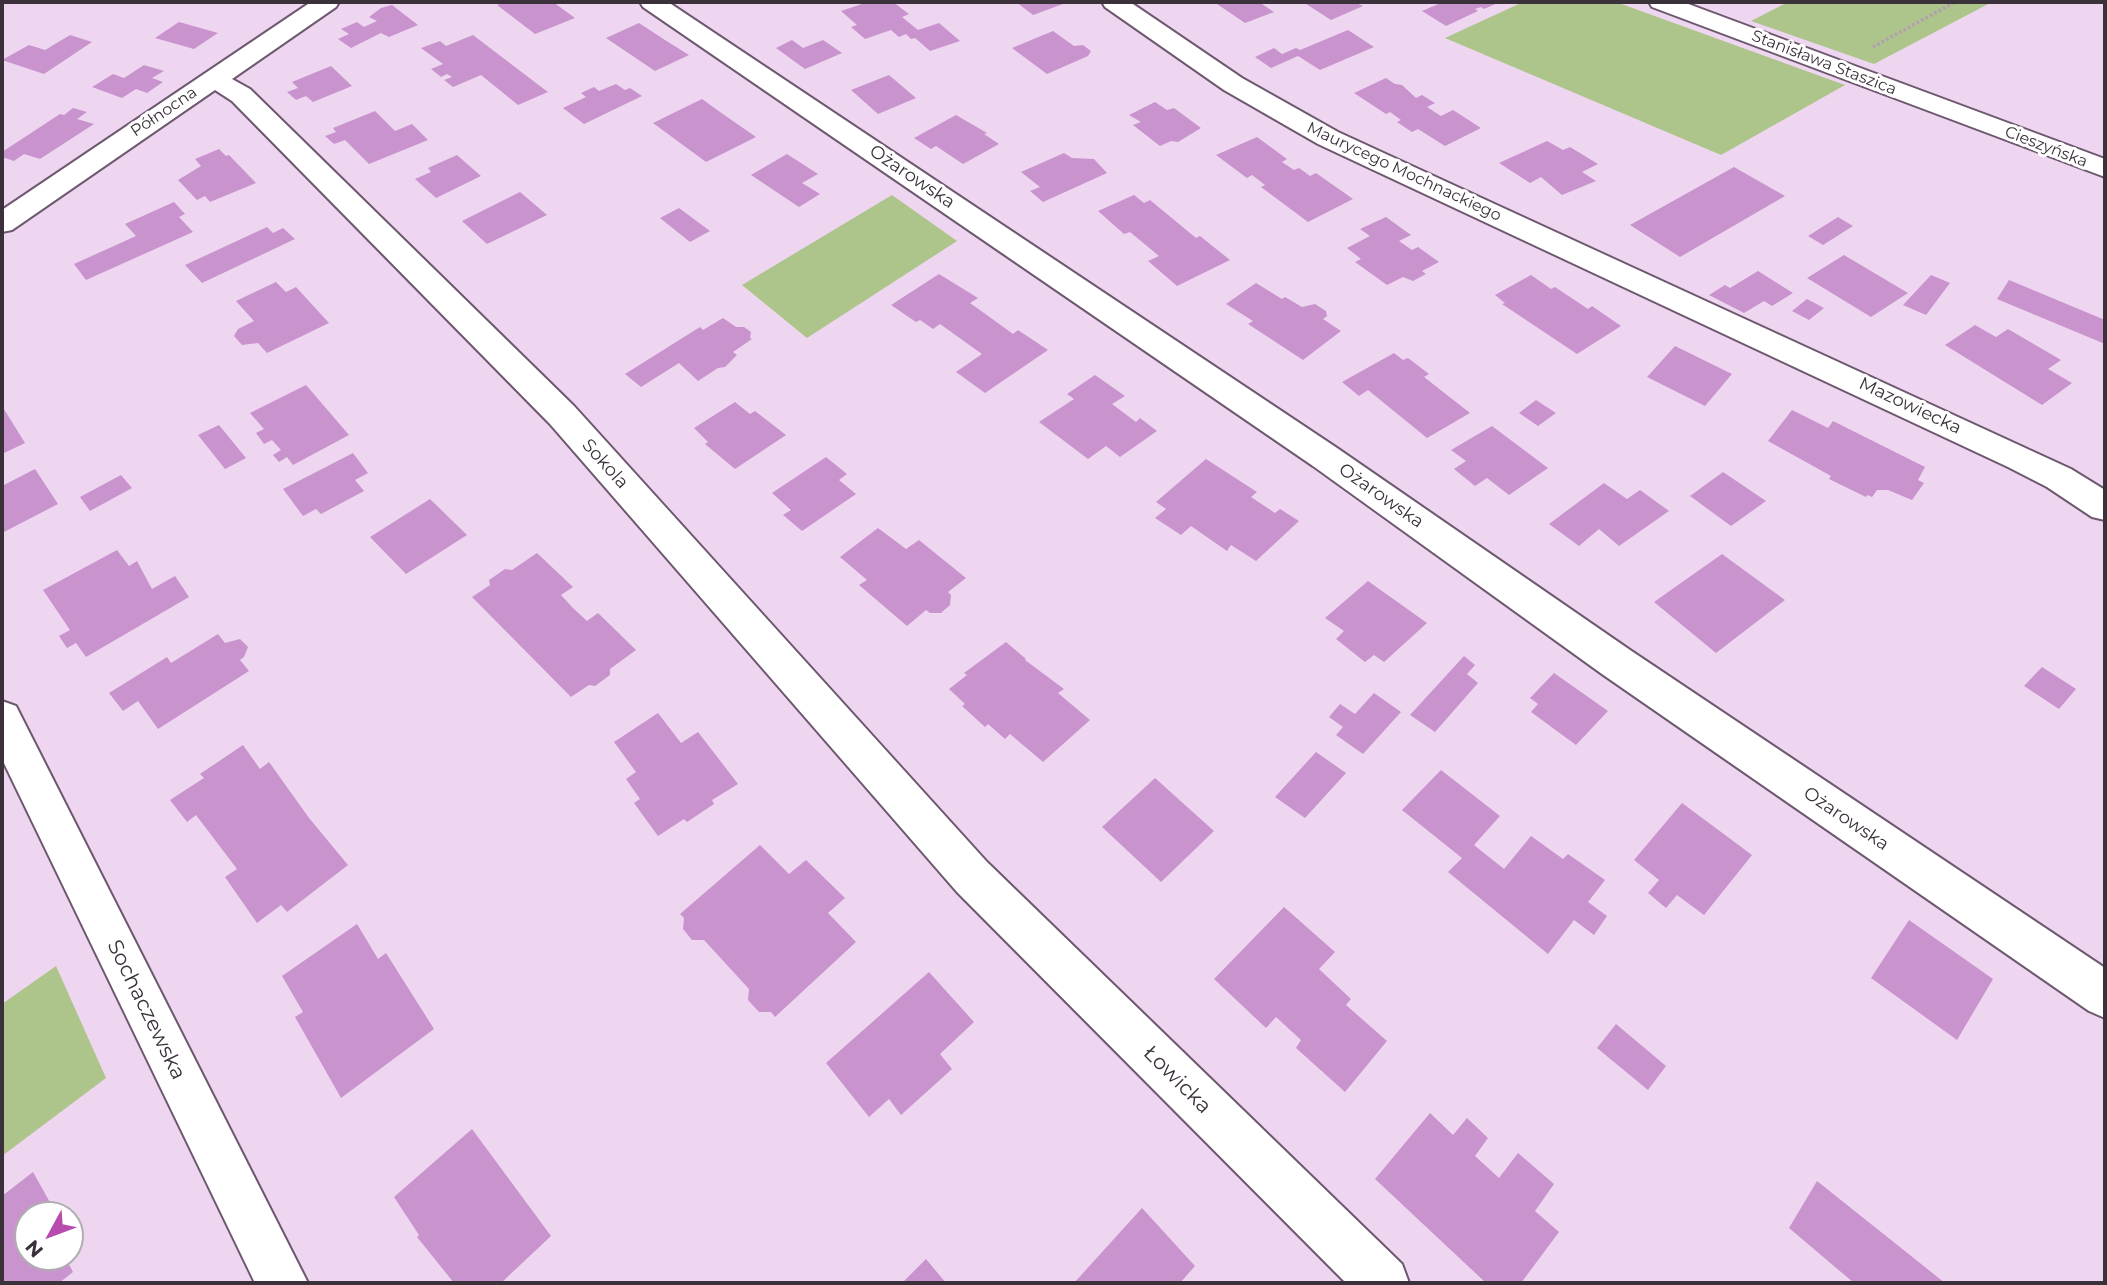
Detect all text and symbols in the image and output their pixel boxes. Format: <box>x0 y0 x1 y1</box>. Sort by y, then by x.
street label: Stanisława Staszica <box>1749 26 1899 100</box>
street label: Północna <box>127 83 201 141</box>
street label: Maurycego Mochnackiego <box>1304 118 1504 226</box>
street label: Cieszyńska <box>2002 122 2090 172</box>
street label: Ożarowska <box>865 140 959 214</box>
street label: Mazowiecka <box>1855 373 1965 439</box>
street label: Sokola <box>577 435 633 493</box>
street label: Ożarowska <box>1334 459 1428 533</box>
street label: Ożarowska <box>1799 782 1893 856</box>
street label: Sochaczewska <box>101 936 191 1084</box>
street label: Łowicka <box>1138 1041 1216 1119</box>
north arrow <box>14 1201 84 1271</box>
text: N <box>21 1235 48 1262</box>

